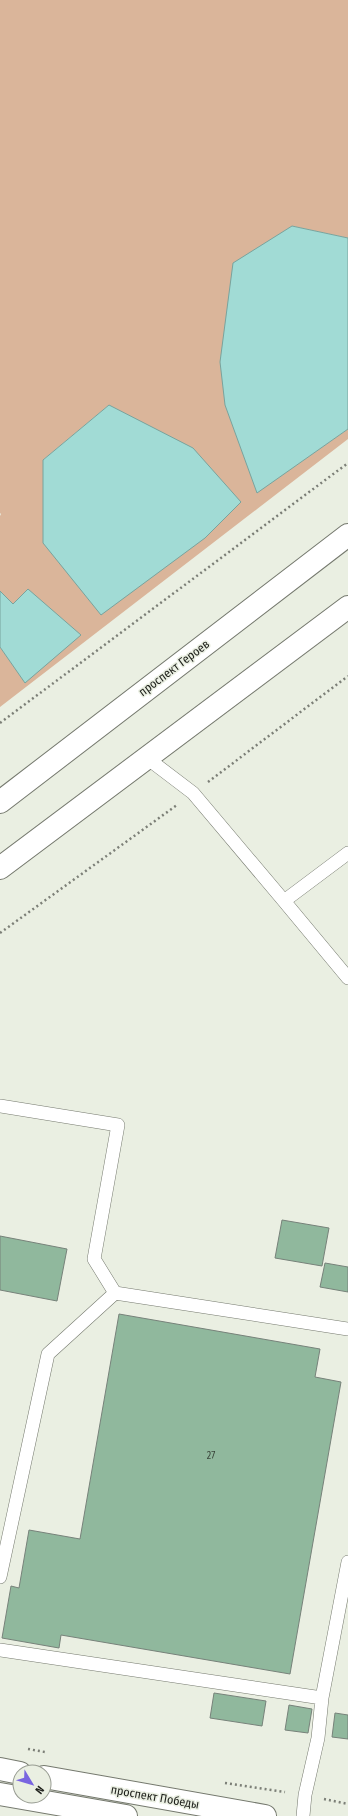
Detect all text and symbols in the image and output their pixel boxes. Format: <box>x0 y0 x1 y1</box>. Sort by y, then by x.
street label: проспект Героев <box>136 637 212 699</box>
house number: 27 <box>207 1450 215 1462</box>
north arrow <box>12 1764 52 1804</box>
street label: проспект Победы <box>110 1782 200 1812</box>
text: N <box>32 1783 47 1796</box>

